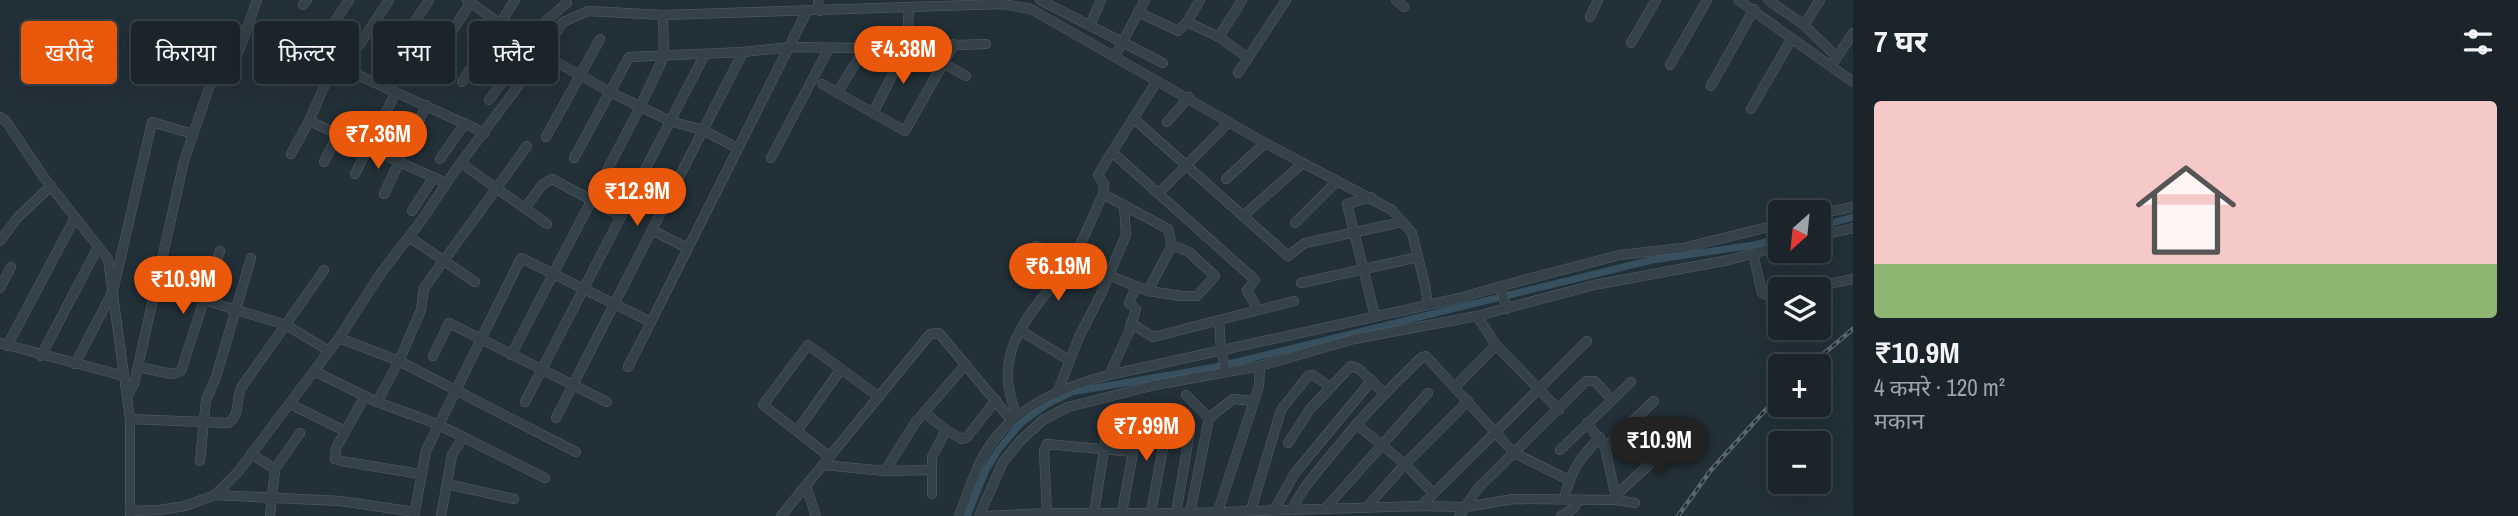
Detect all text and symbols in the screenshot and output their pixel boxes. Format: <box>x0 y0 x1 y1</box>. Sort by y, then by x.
chip: खरीदें <box>21 21 117 84</box>
chip: किराया <box>131 21 240 84</box>
chip: फ़िल्टर <box>254 21 359 84</box>
chip: नया <box>373 21 455 84</box>
chip: फ़्लैट <box>469 21 558 84</box>
text: 7 घर <box>1874 21 1927 61</box>
icon: filters <box>2459 23 2497 61</box>
pin: ₹4.38M <box>846 27 960 86</box>
text: ₹4.38M <box>870 33 936 64</box>
pin: ₹7.36M <box>321 111 435 171</box>
text: ₹7.36M <box>345 118 411 149</box>
icon: home <box>2123 147 2249 273</box>
pin: ₹12.9M <box>580 168 694 228</box>
text: ₹12.9M <box>604 175 670 206</box>
north arrow <box>1768 200 1830 262</box>
map controls <box>1768 200 1831 494</box>
pin: ₹6.19M <box>1001 244 1115 303</box>
text: ₹6.19M <box>1025 250 1091 281</box>
pin: ₹10.9M <box>126 256 240 316</box>
text: ₹10.9M <box>150 263 216 294</box>
button: layers <box>1768 277 1831 340</box>
text: ₹10.9M <box>1874 332 1960 372</box>
button: + <box>1768 354 1831 417</box>
text: 4 कमरे · 120 m² <box>1874 372 2005 403</box>
pin: ₹7.99M <box>1089 404 1203 463</box>
text: मकान <box>1874 405 1924 436</box>
text: ₹7.99M <box>1113 410 1179 441</box>
pin: ₹10.9M <box>1602 418 1716 477</box>
text: ₹10.9M <box>1626 424 1692 455</box>
button: − <box>1768 431 1831 494</box>

